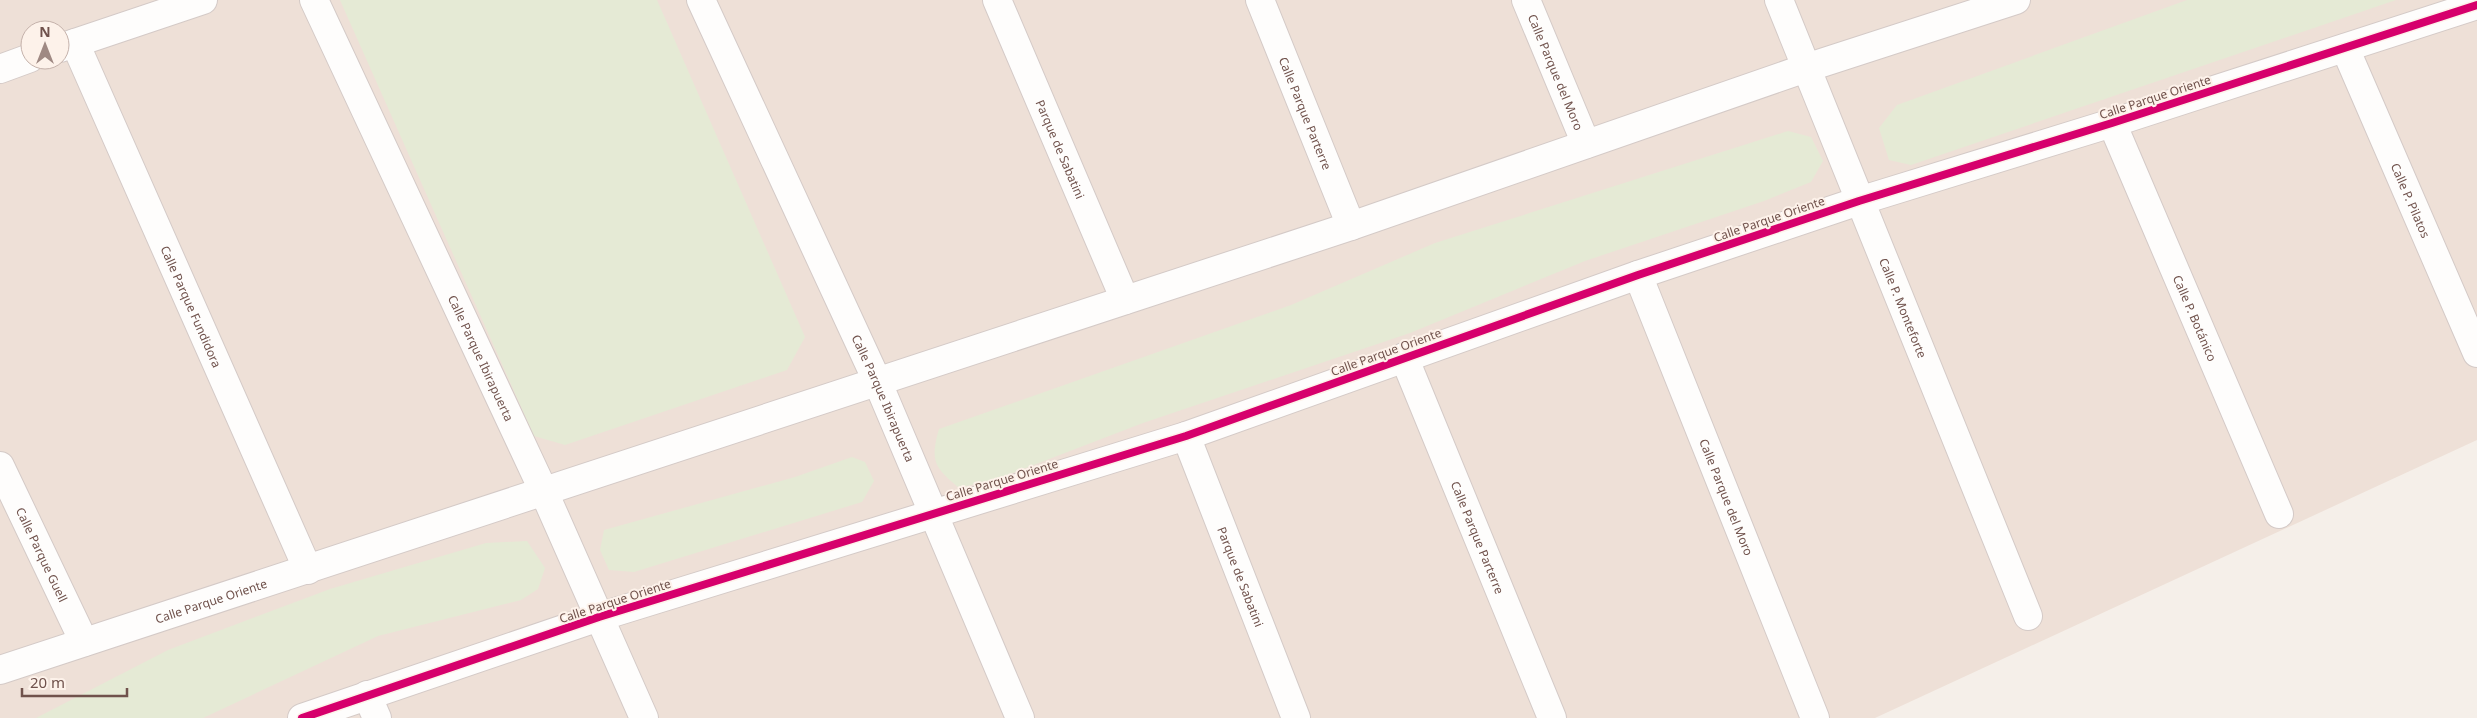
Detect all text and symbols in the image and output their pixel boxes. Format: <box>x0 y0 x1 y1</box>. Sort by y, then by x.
street label: Calle Parque del Moro <box>1524 11 1588 133</box>
north arrow <box>20 20 70 70</box>
text: N <box>39 22 51 41</box>
street label: Calle Parque Parterre <box>1275 54 1336 172</box>
street label: Calle Parque Oriente <box>2097 71 2213 123</box>
street label: Parque de Sabatini <box>1032 97 1089 201</box>
street label: Calle P. Pilatos <box>2387 160 2435 241</box>
street label: Calle Parque Oriente <box>1711 192 1827 246</box>
street label: Calle Parque Fundidora <box>157 243 226 370</box>
street label: Calle P. Monteforte <box>1876 255 1931 361</box>
street label: Calle P. Botánico <box>2169 272 2221 364</box>
street label: Calle Parque Ibirapuerta <box>444 292 518 424</box>
street label: Calle Parque Oriente <box>1328 324 1444 380</box>
street label: Calle Parque Ibirapuerta <box>848 332 919 464</box>
street label: Calle Parque del Moro <box>1696 436 1758 558</box>
street label: Calle Parque Oriente <box>944 455 1060 505</box>
street label: Calle Parque Parterre <box>1447 478 1509 597</box>
street label: Calle Parque Guell <box>12 504 72 605</box>
street label: Parque de Sabatini <box>1214 524 1268 629</box>
street label: Calle Parque Oriente <box>153 574 269 627</box>
street label: Calle Parque Oriente <box>557 575 673 627</box>
scale bar <box>22 666 128 698</box>
text: 20 m <box>30 672 65 692</box>

